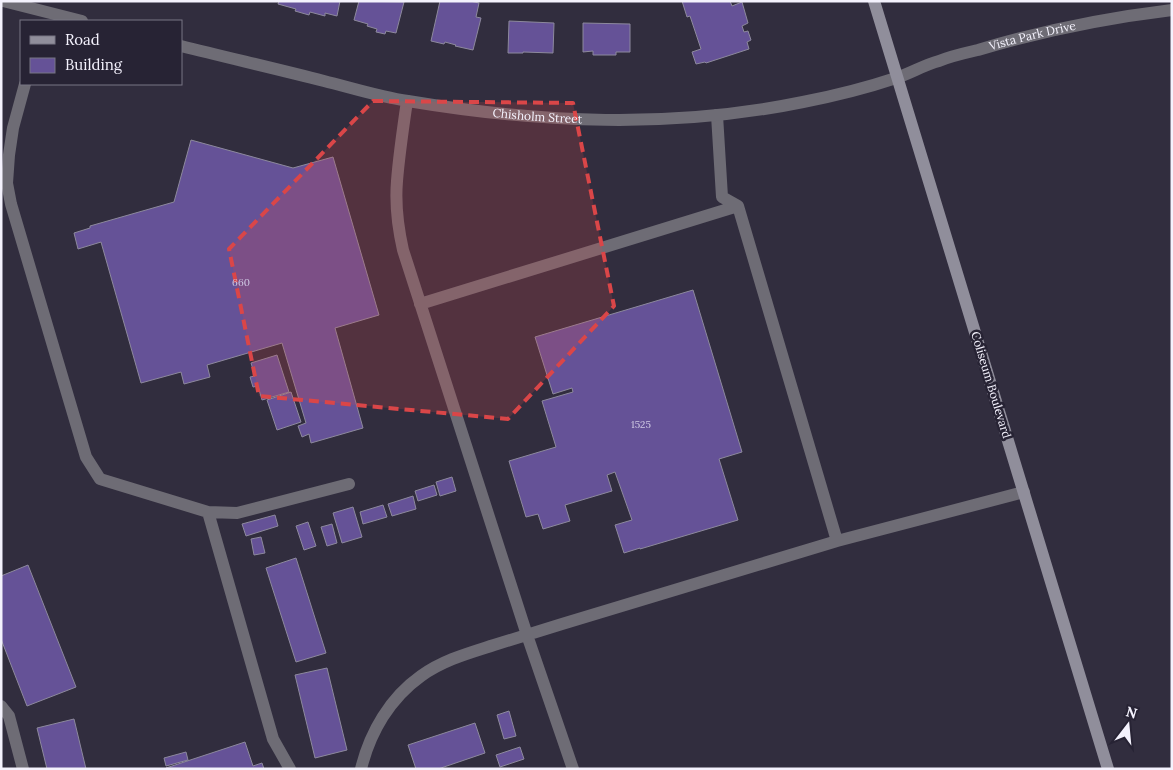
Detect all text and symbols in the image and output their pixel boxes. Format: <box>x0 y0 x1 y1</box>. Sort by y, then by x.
street label: Vista Park Drive <box>986 18 1077 54</box>
legend <box>20 20 182 85</box>
text: Road <box>65 30 100 49</box>
text: Building <box>65 55 123 74</box>
street label: Chisholm Street <box>492 105 583 126</box>
house number: 660 <box>232 276 250 289</box>
street label: Coliseum Boulevard <box>968 330 1015 440</box>
house number: 1525 <box>631 418 651 431</box>
north arrow <box>1103 700 1153 750</box>
text: N <box>1124 702 1139 723</box>

